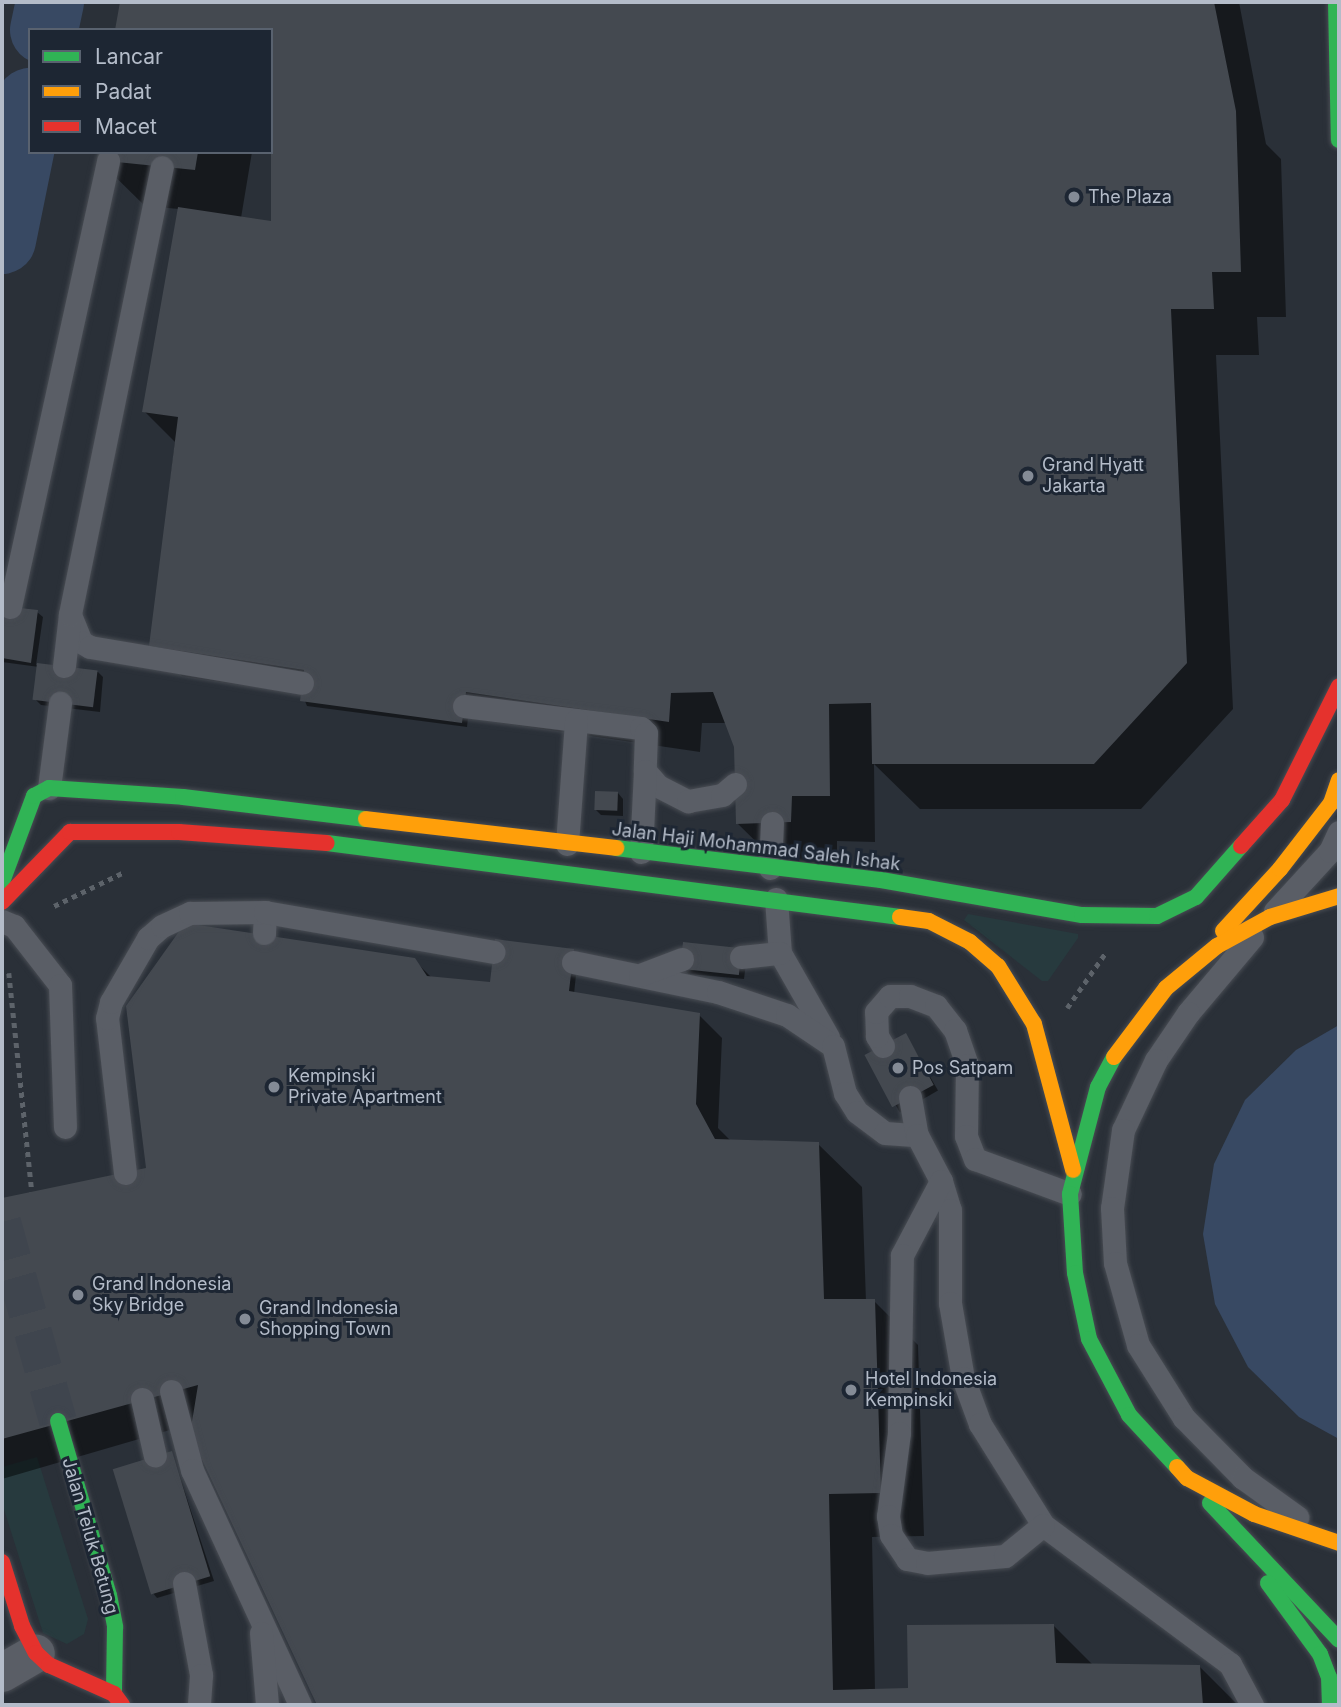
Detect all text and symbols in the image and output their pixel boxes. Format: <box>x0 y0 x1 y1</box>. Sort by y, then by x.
legend <box>28 28 273 154</box>
text: Lancar <box>95 44 163 69</box>
text: Padat <box>95 79 152 104</box>
text: Macet <box>95 114 157 139</box>
place label: The Plaza <box>1088 186 1172 208</box>
marker: The Plaza <box>1066 189 1082 205</box>
place label: Grand Hyatt Jakarta <box>1042 455 1144 498</box>
marker: Grand Hyatt Jakarta <box>1020 468 1036 484</box>
street label: Jalan Haji Mohammad Saleh Ishak <box>611 819 901 875</box>
place label: Pos Satpam <box>912 1057 1013 1079</box>
marker: Pos Satpam <box>890 1060 906 1076</box>
place label: Kempinski Private Apartment <box>288 1066 442 1108</box>
marker: Kempinski Private Apartment <box>266 1079 282 1095</box>
place label: Grand Indonesia Sky Bridge <box>92 1274 231 1316</box>
marker: Grand Indonesia Sky Bridge <box>70 1287 86 1303</box>
place label: Grand Indonesia Shopping Town <box>259 1298 398 1340</box>
marker: Grand Indonesia Shopping Town <box>237 1311 253 1327</box>
place label: Hotel Indonesia Kempinski <box>865 1369 997 1412</box>
marker: Hotel Indonesia Kempinski <box>843 1382 859 1398</box>
street label: Jalan Teluk Betung <box>57 1455 123 1617</box>

